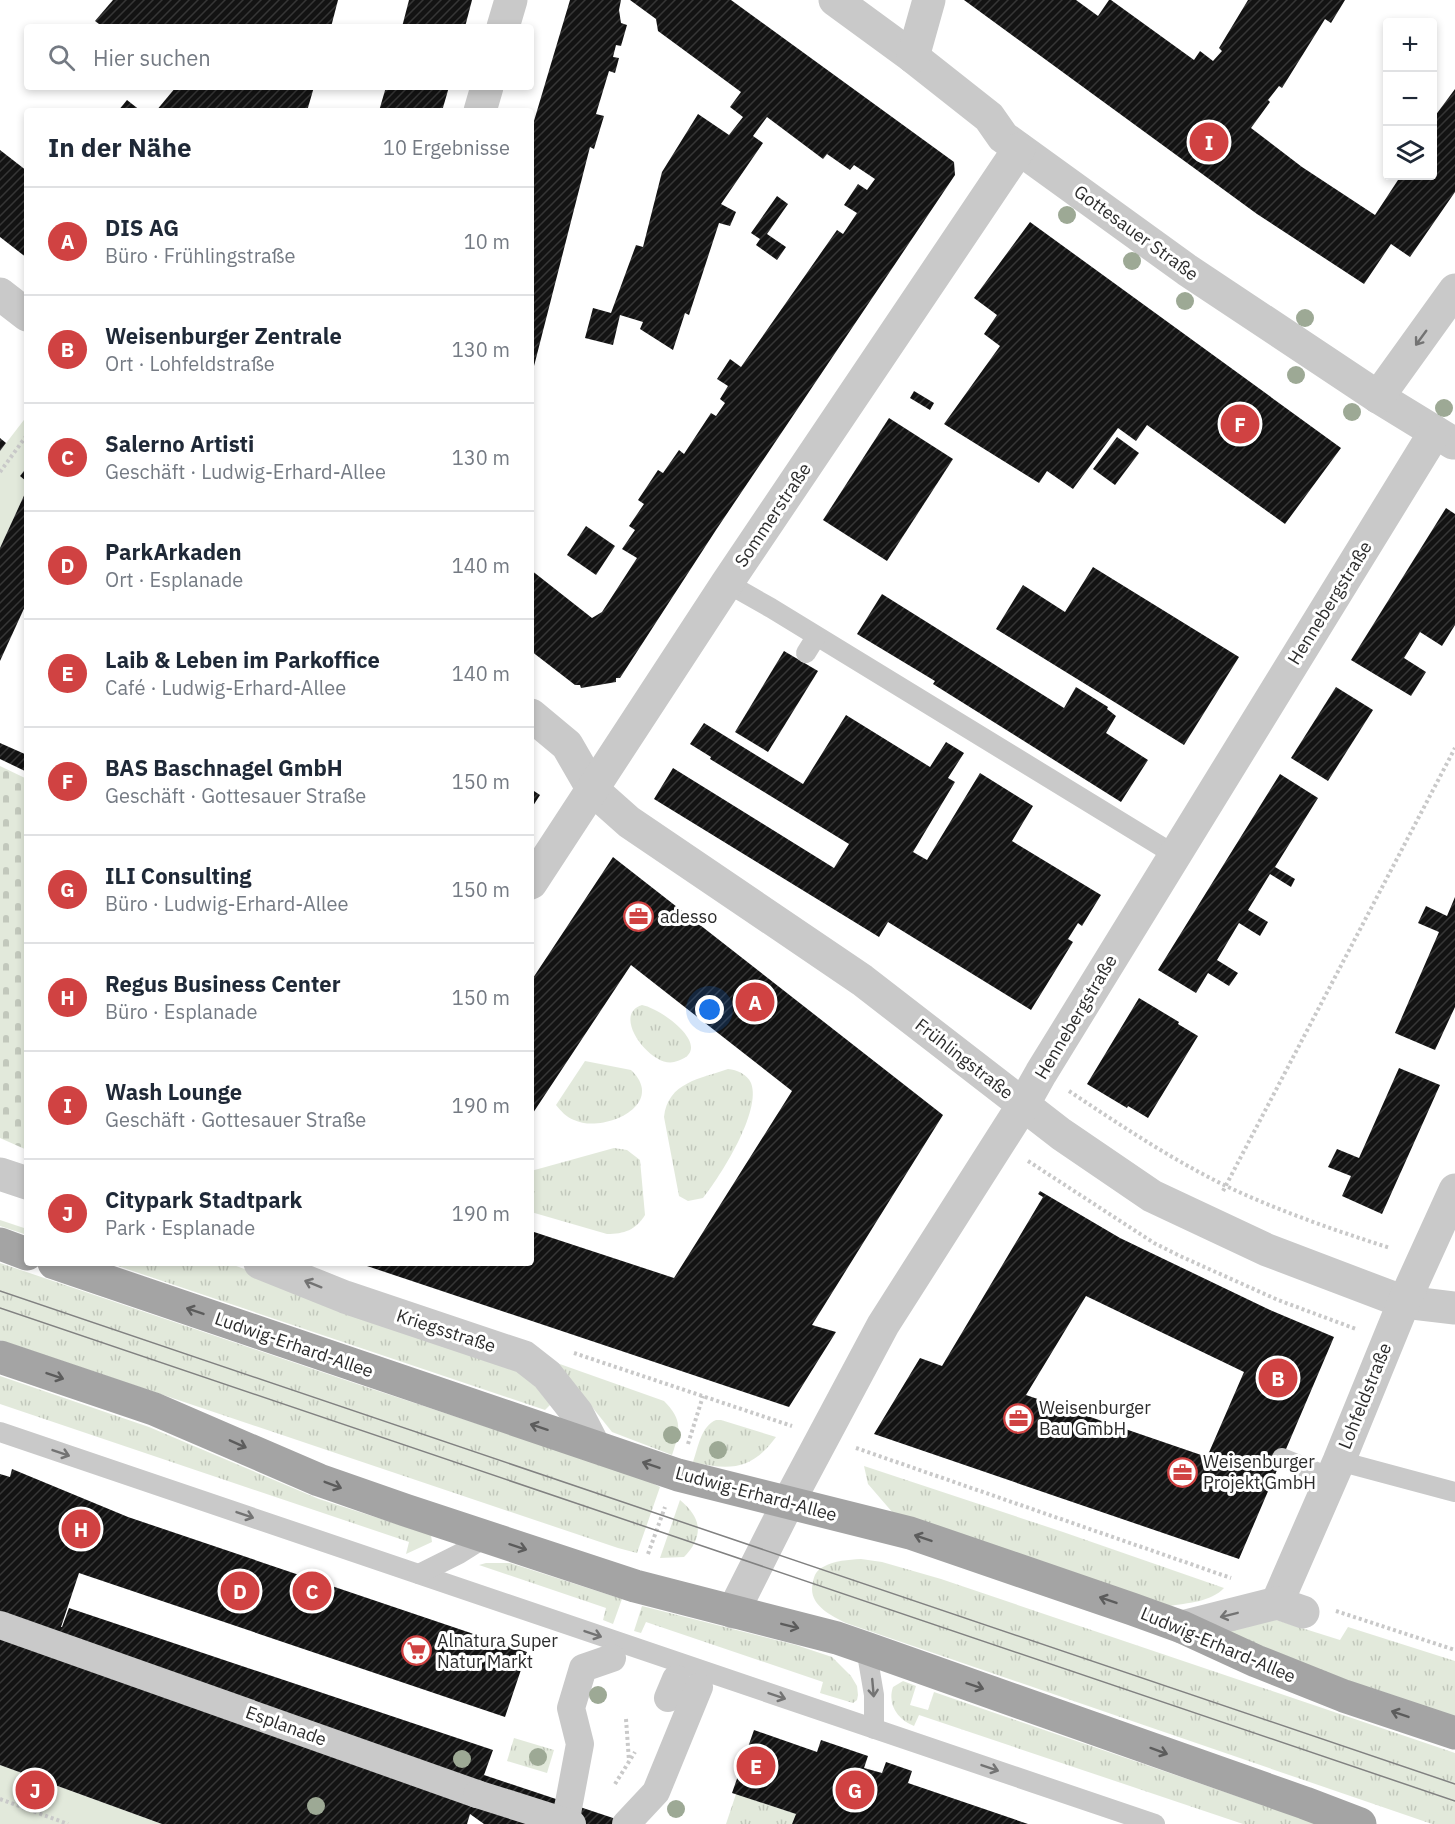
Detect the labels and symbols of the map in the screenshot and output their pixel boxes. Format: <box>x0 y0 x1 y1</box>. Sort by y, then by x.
pin: I <box>1190 120 1228 164</box>
street label: Gottesauer Straße <box>1069 180 1203 286</box>
one-way arrow <box>1415 329 1427 345</box>
pin: F <box>1220 402 1260 446</box>
street label: Sommerstraße <box>729 458 816 571</box>
street label: Hennebergstraße <box>1282 537 1377 669</box>
office icon: adesso <box>623 901 655 933</box>
place label: adesso <box>660 905 717 928</box>
street label: Hennebergstraße <box>1029 950 1122 1083</box>
pin: A <box>736 980 774 1024</box>
your location <box>695 995 724 1024</box>
street label: Frühlingstraße <box>911 1013 1018 1104</box>
one-way arrow <box>304 1278 323 1289</box>
street label: Kriegsstraße <box>394 1304 499 1357</box>
one-way arrow <box>186 1305 205 1316</box>
street label: Ludwig-Erhard-Allee <box>212 1307 377 1382</box>
street label: Lohfeldstraße <box>1333 1339 1396 1452</box>
pin: B <box>1258 1356 1298 1400</box>
one-way arrow <box>45 1371 64 1382</box>
place label: Weisenburger Bau GmbH <box>1039 1396 1151 1440</box>
office icon: Weisenburger Bau GmbH <box>1002 1402 1034 1434</box>
one-way arrow <box>530 1421 549 1432</box>
one-way arrow <box>229 1439 247 1450</box>
one-way arrow <box>51 1448 70 1459</box>
place label: Weisenburger Projekt GmbH <box>1203 1450 1316 1494</box>
office icon: Weisenburger Projekt GmbH <box>1166 1456 1198 1488</box>
one-way arrow <box>642 1459 661 1470</box>
street label: Ludwig-Erhard-Allee <box>673 1461 839 1526</box>
one-way arrow <box>323 1480 342 1491</box>
pin: H <box>62 1506 100 1552</box>
one-way arrow <box>235 1511 254 1522</box>
one-way arrow <box>914 1531 933 1542</box>
one-way arrow <box>508 1542 527 1553</box>
pin: D <box>220 1568 260 1614</box>
pin: C <box>292 1568 332 1614</box>
one-way arrow <box>1099 1594 1118 1605</box>
street label: Ludwig-Erhard-Allee <box>1137 1601 1299 1688</box>
one-way arrow <box>1220 1609 1239 1621</box>
one-way arrow <box>780 1621 799 1633</box>
place label: Alnatura Super Natur Markt <box>437 1629 558 1673</box>
one-way arrow <box>583 1629 602 1640</box>
supermarket icon: Alnatura Super Natur Markt <box>400 1635 432 1667</box>
one-way arrow <box>868 1678 879 1697</box>
one-way arrow <box>965 1681 984 1692</box>
one-way arrow <box>767 1691 786 1702</box>
street label: Esplanade <box>243 1700 330 1751</box>
one-way arrow <box>1391 1708 1410 1719</box>
pin: E <box>736 1744 776 1788</box>
one-way arrow <box>1149 1746 1168 1757</box>
one-way arrow <box>980 1764 999 1775</box>
pin: J <box>15 1768 54 1812</box>
pin: G <box>836 1768 874 1812</box>

